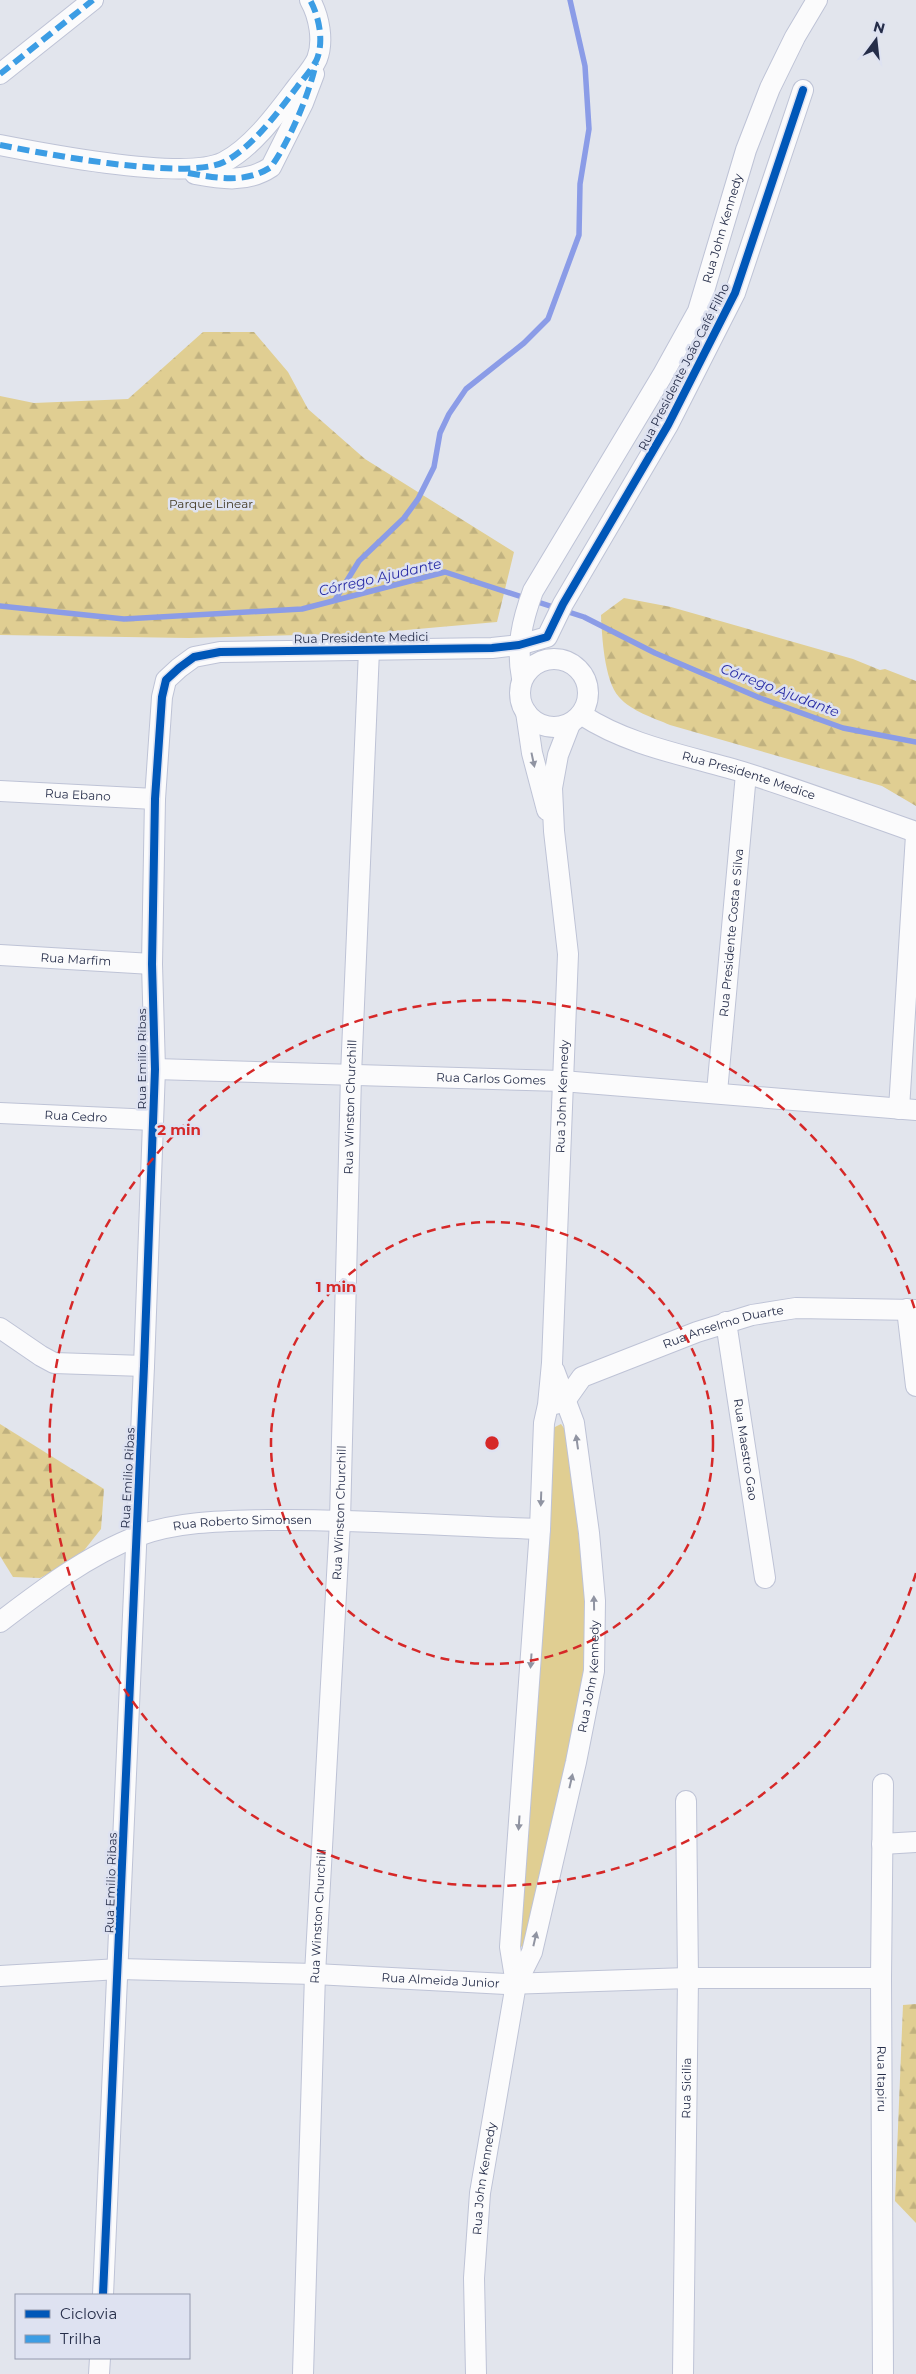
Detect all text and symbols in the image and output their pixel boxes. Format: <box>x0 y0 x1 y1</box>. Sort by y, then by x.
north arrow <box>851 15 901 65</box>
text: N <box>872 17 887 38</box>
street label: Rua John Kennedy <box>699 171 746 285</box>
street label: Rua Presidente João Café Filho <box>635 281 732 453</box>
park label: Parque Linear <box>169 496 253 511</box>
water label: Córrego Ajudante <box>317 554 443 600</box>
street label: Rua Presidente Medici <box>293 629 429 646</box>
water label: Córrego Ajudante <box>718 659 842 721</box>
street label: Rua Presidente Medice <box>680 748 818 803</box>
one-way arrow <box>529 753 537 768</box>
street label: Rua Ebano <box>45 785 111 804</box>
street label: Rua Presidente Costa e Silva <box>716 848 746 1018</box>
street label: Rua Marfim <box>40 949 112 969</box>
street label: Rua Emilio Ribas <box>134 1008 149 1110</box>
street label: Rua Winston Churchill <box>341 1039 359 1175</box>
street label: Rua John Kennedy <box>552 1039 572 1153</box>
street label: Rua Carlos Gomes <box>436 1069 546 1088</box>
street label: Rua Cedro <box>44 1107 108 1125</box>
text: 2 min <box>157 1120 201 1139</box>
text: 1 min <box>316 1277 356 1296</box>
street label: Rua Anselmo Duarte <box>660 1302 785 1352</box>
street label: Rua Maestro Gao <box>731 1397 761 1501</box>
street label: Rua Emilio Ribas <box>117 1427 138 1529</box>
one-way arrow <box>572 1433 580 1449</box>
centre of rings <box>483 1434 501 1452</box>
street label: Rua Winston Churchill <box>329 1445 349 1581</box>
one-way arrow <box>537 1491 545 1507</box>
street label: Rua Roberto Simonsen <box>172 1512 312 1533</box>
one-way arrow <box>590 1595 598 1611</box>
street label: Rua John Kennedy <box>574 1619 602 1734</box>
one-way arrow <box>526 1653 534 1669</box>
one-way arrow <box>567 1773 575 1788</box>
one-way arrow <box>514 1815 522 1831</box>
street label: Rua Emilio Ribas <box>101 1832 120 1934</box>
street label: Rua Winston Churchill <box>307 1849 329 1984</box>
one-way arrow <box>531 1932 539 1947</box>
street label: Rua Almeida Junior <box>381 1969 500 1991</box>
street label: Rua Itapiru <box>874 2046 890 2112</box>
street label: Rua Sicilia <box>678 2057 694 2119</box>
street label: Rua John Kennedy <box>469 2121 499 2235</box>
legend <box>15 2294 190 2359</box>
text: Ciclovia <box>60 2304 117 2323</box>
text: Trilha <box>60 2329 101 2348</box>

